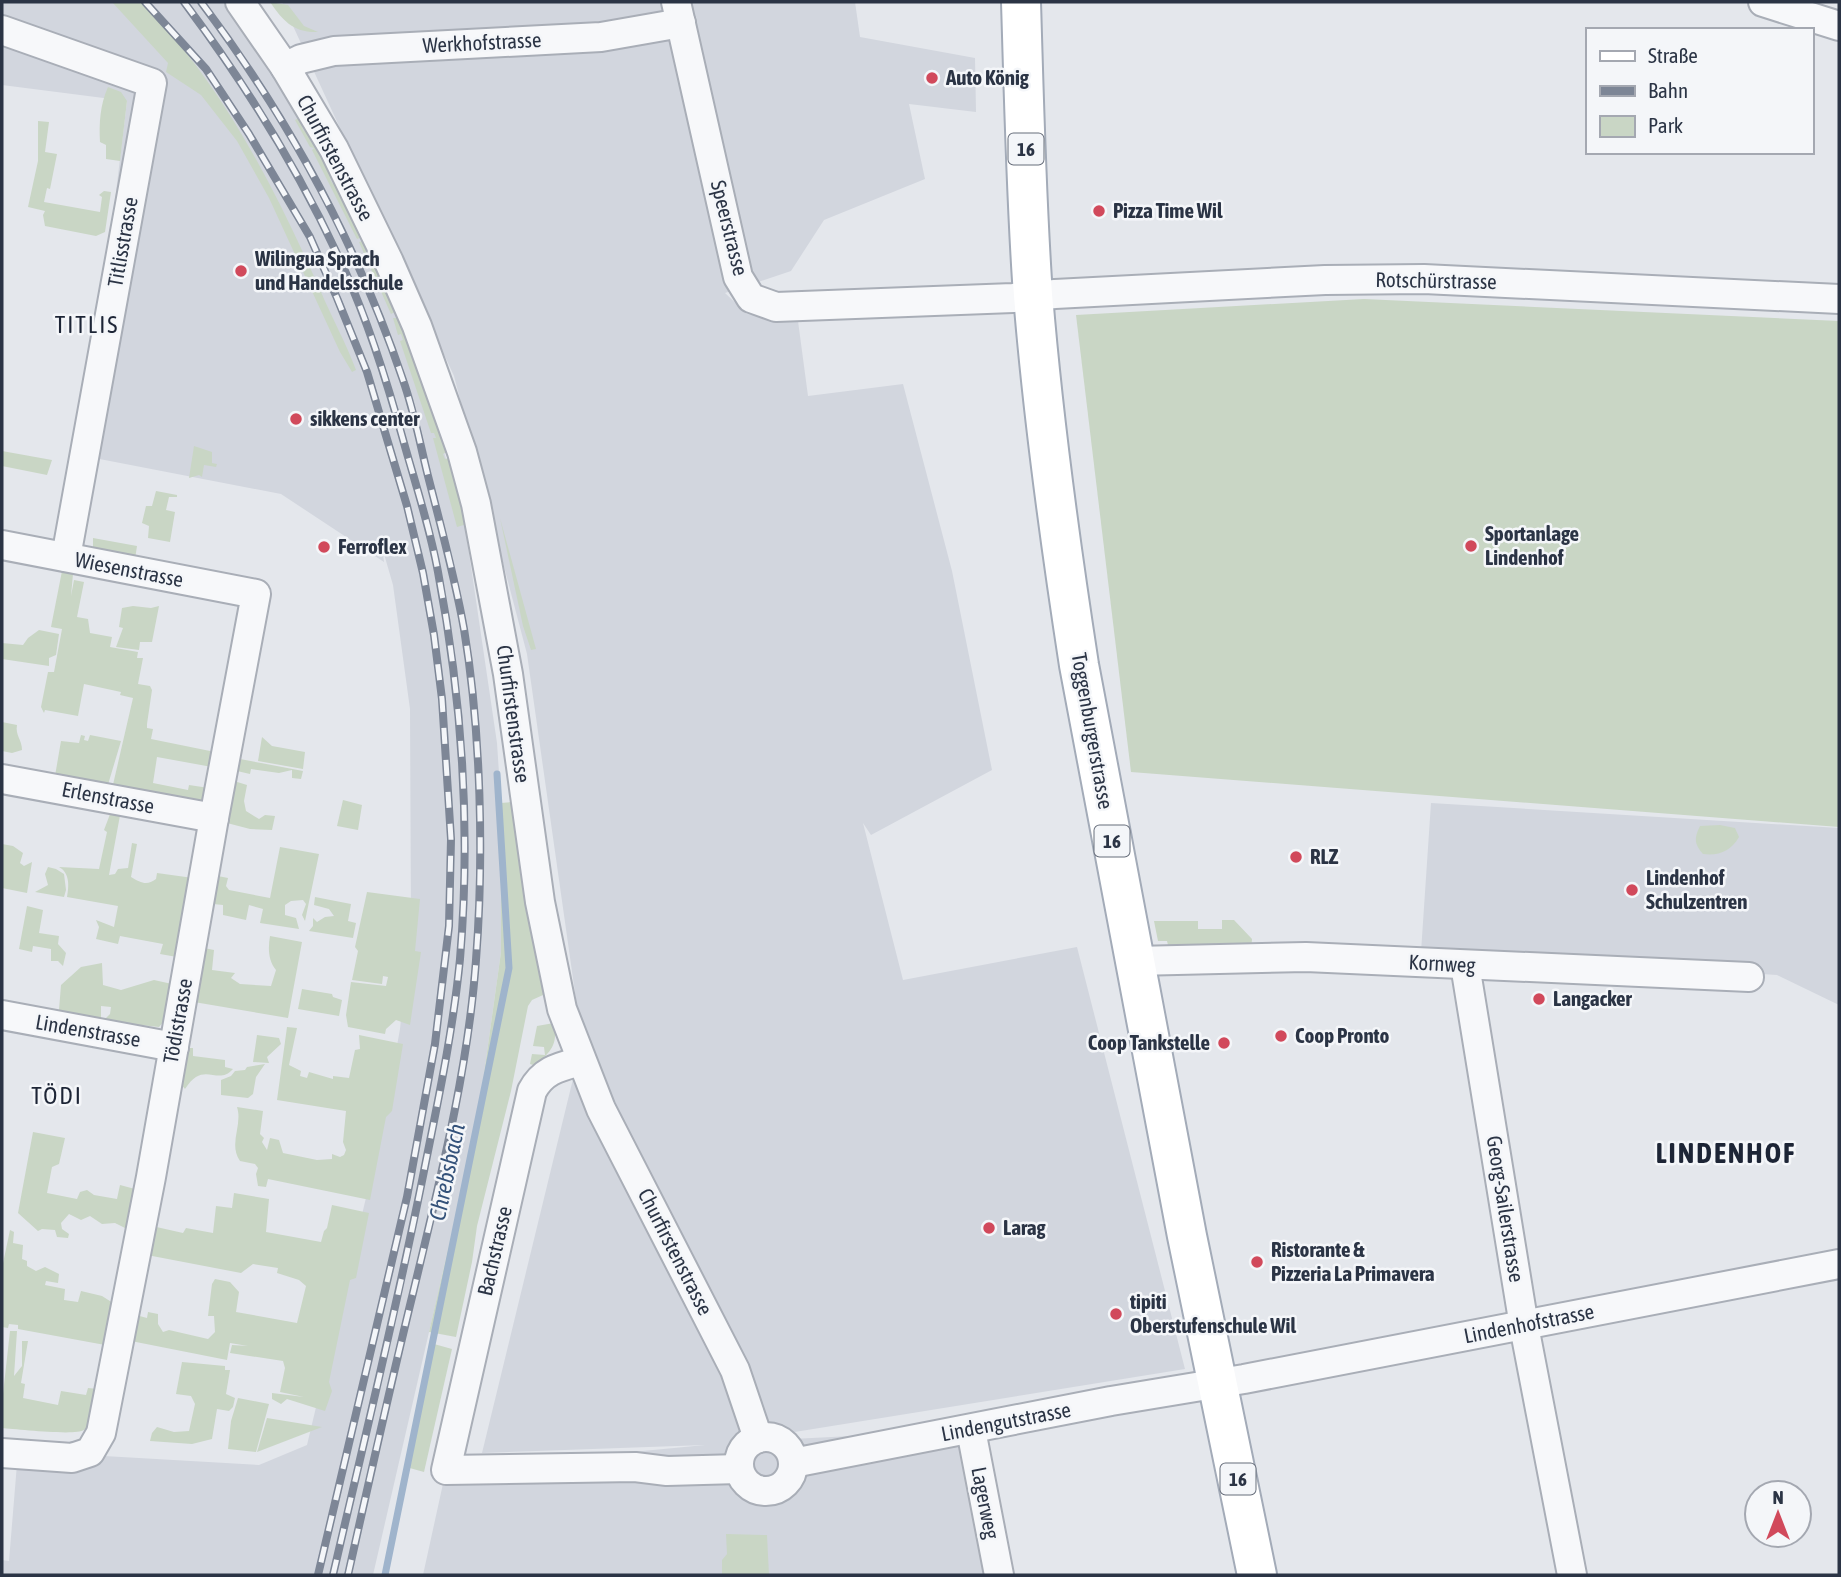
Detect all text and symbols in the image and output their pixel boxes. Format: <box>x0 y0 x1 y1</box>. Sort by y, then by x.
street label: Werkhofstrasse <box>422 27 542 57</box>
legend <box>1586 28 1813 154</box>
text: Straße <box>1648 43 1698 67</box>
place label: Auto König <box>945 65 1030 89</box>
marker: Auto König <box>924 70 940 86</box>
text: Bahn <box>1648 78 1688 102</box>
street label: Churfirstenstrasse <box>293 91 379 224</box>
text: Park <box>1648 113 1683 137</box>
road number: 16 <box>1009 134 1044 164</box>
street label: Speerstrasse <box>707 178 753 278</box>
street label: Titlisstrasse <box>102 195 142 289</box>
place label: Pizza Time Wil <box>1113 198 1223 222</box>
marker: Pizza Time Wil <box>1091 203 1107 219</box>
place label: Wilingua Sprach und Handelsschule <box>254 246 403 294</box>
marker: Wilingua Sprach und Handelsschule <box>233 263 249 279</box>
street label: Rotschürstrasse <box>1375 267 1497 293</box>
district label: TITLIS <box>55 311 119 338</box>
place label: sikkens center <box>310 406 420 430</box>
marker: sikkens center <box>288 411 304 427</box>
place label: Sportanlage Lindenhof <box>1485 521 1579 569</box>
place label: Ferroflex <box>338 534 407 558</box>
marker: Sportanlage Lindenhof <box>1463 538 1479 554</box>
marker: Ferroflex <box>316 539 332 555</box>
street label: Wiesenstrasse <box>73 547 186 591</box>
street label: Churfirstenstrasse <box>492 643 536 784</box>
street label: Toggenburgerstrasse <box>1067 651 1119 811</box>
street label: Erlenstrasse <box>60 776 156 818</box>
road number: 16 <box>1094 826 1130 856</box>
place label: RLZ <box>1310 844 1339 868</box>
marker: RLZ <box>1288 849 1304 865</box>
place label: Lindenhof Schulzentren <box>1646 865 1748 913</box>
marker: Lindenhof Schulzentren <box>1624 882 1640 898</box>
street label: Kornweg <box>1408 949 1476 977</box>
street label: Tödistrasse <box>158 976 196 1065</box>
place label: Langacker <box>1553 986 1633 1010</box>
marker: Langacker <box>1531 991 1547 1007</box>
street label: Lindenstrasse <box>34 1009 143 1051</box>
place label: Coop Pronto <box>1295 1023 1389 1047</box>
marker: Coop Pronto <box>1273 1028 1289 1044</box>
place label: Coop Tankstelle <box>1088 1030 1210 1054</box>
marker: Coop Tankstelle <box>1216 1035 1232 1051</box>
district label: TÖDI <box>31 1082 83 1109</box>
water label: Chrebsbach <box>424 1121 470 1223</box>
street label: Georg-Sailerstrasse <box>1483 1134 1529 1284</box>
district label: LINDENHOF <box>1656 1137 1796 1169</box>
street label: Churfirstenstrasse <box>634 1184 718 1319</box>
street label: Bachstrasse <box>472 1204 516 1298</box>
place label: Larag <box>1003 1215 1046 1239</box>
marker: Larag <box>981 1220 997 1236</box>
place label: Ristorante & Pizzeria La Primavera <box>1271 1237 1435 1285</box>
marker: Ristorante & Pizzeria La Primavera <box>1249 1254 1265 1270</box>
place label: tipiti Oberstufenschule Wil <box>1129 1289 1296 1337</box>
street label: Lindenhofstrasse <box>1462 1299 1596 1347</box>
marker: tipiti Oberstufenschule Wil <box>1108 1306 1124 1322</box>
street label: Lindengutstrasse <box>939 1397 1073 1445</box>
road number: 16 <box>1220 1464 1256 1494</box>
street label: Lagerweg <box>967 1465 1005 1541</box>
north arrow <box>1743 1479 1813 1549</box>
text: N <box>1772 1486 1784 1508</box>

